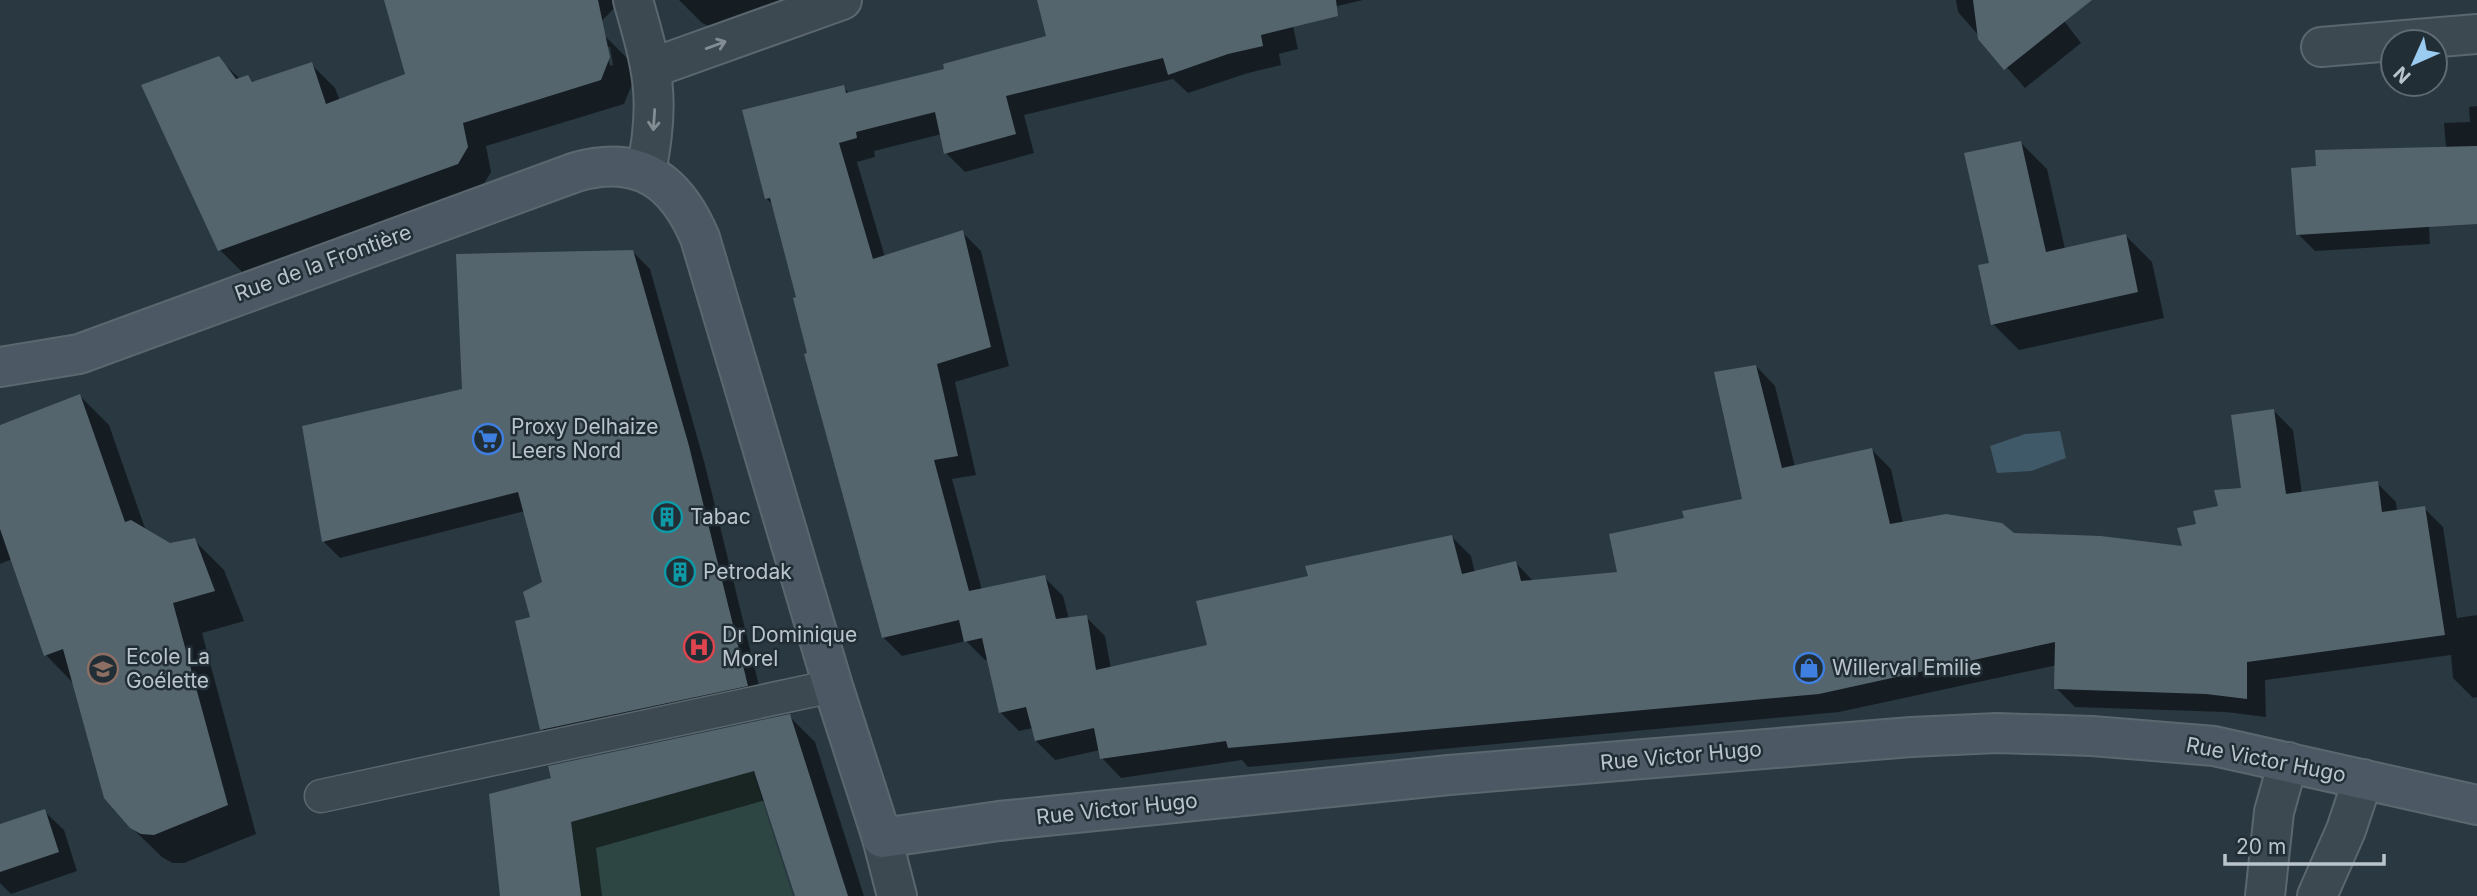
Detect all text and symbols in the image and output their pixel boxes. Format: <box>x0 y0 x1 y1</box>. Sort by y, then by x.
north arrow <box>2379 28 2449 98</box>
one-way arrow <box>705 38 727 50</box>
text: N <box>2389 61 2416 88</box>
one-way arrow <box>648 109 661 132</box>
street label: Rue de la Frontière <box>231 219 415 306</box>
place label: Proxy Delhaize Leers Nord <box>511 414 659 463</box>
supermarket icon: Proxy Delhaize Leers Nord <box>471 422 505 456</box>
building icon: Tabac <box>650 500 684 534</box>
place label: Tabac <box>690 504 751 529</box>
building icon: Petrodak <box>663 555 697 589</box>
place label: Petrodak <box>703 559 792 584</box>
place label: Dr Dominique Morel <box>722 622 857 671</box>
hospital icon: Dr Dominique Morel <box>682 630 716 664</box>
place label: Ecole La Goélette <box>126 644 210 693</box>
shop icon: Willerval Emilie <box>1792 651 1826 685</box>
school or university icon: Ecole La Goélette <box>86 652 120 686</box>
place label: Willerval Emilie <box>1832 655 1981 680</box>
street label: Rue Victor Hugo <box>2184 732 2348 787</box>
street label: Rue Victor Hugo <box>1599 736 1763 775</box>
street label: Rue Victor Hugo <box>1035 788 1199 829</box>
scale bar <box>2225 822 2384 866</box>
text: 20 m <box>2236 834 2286 859</box>

